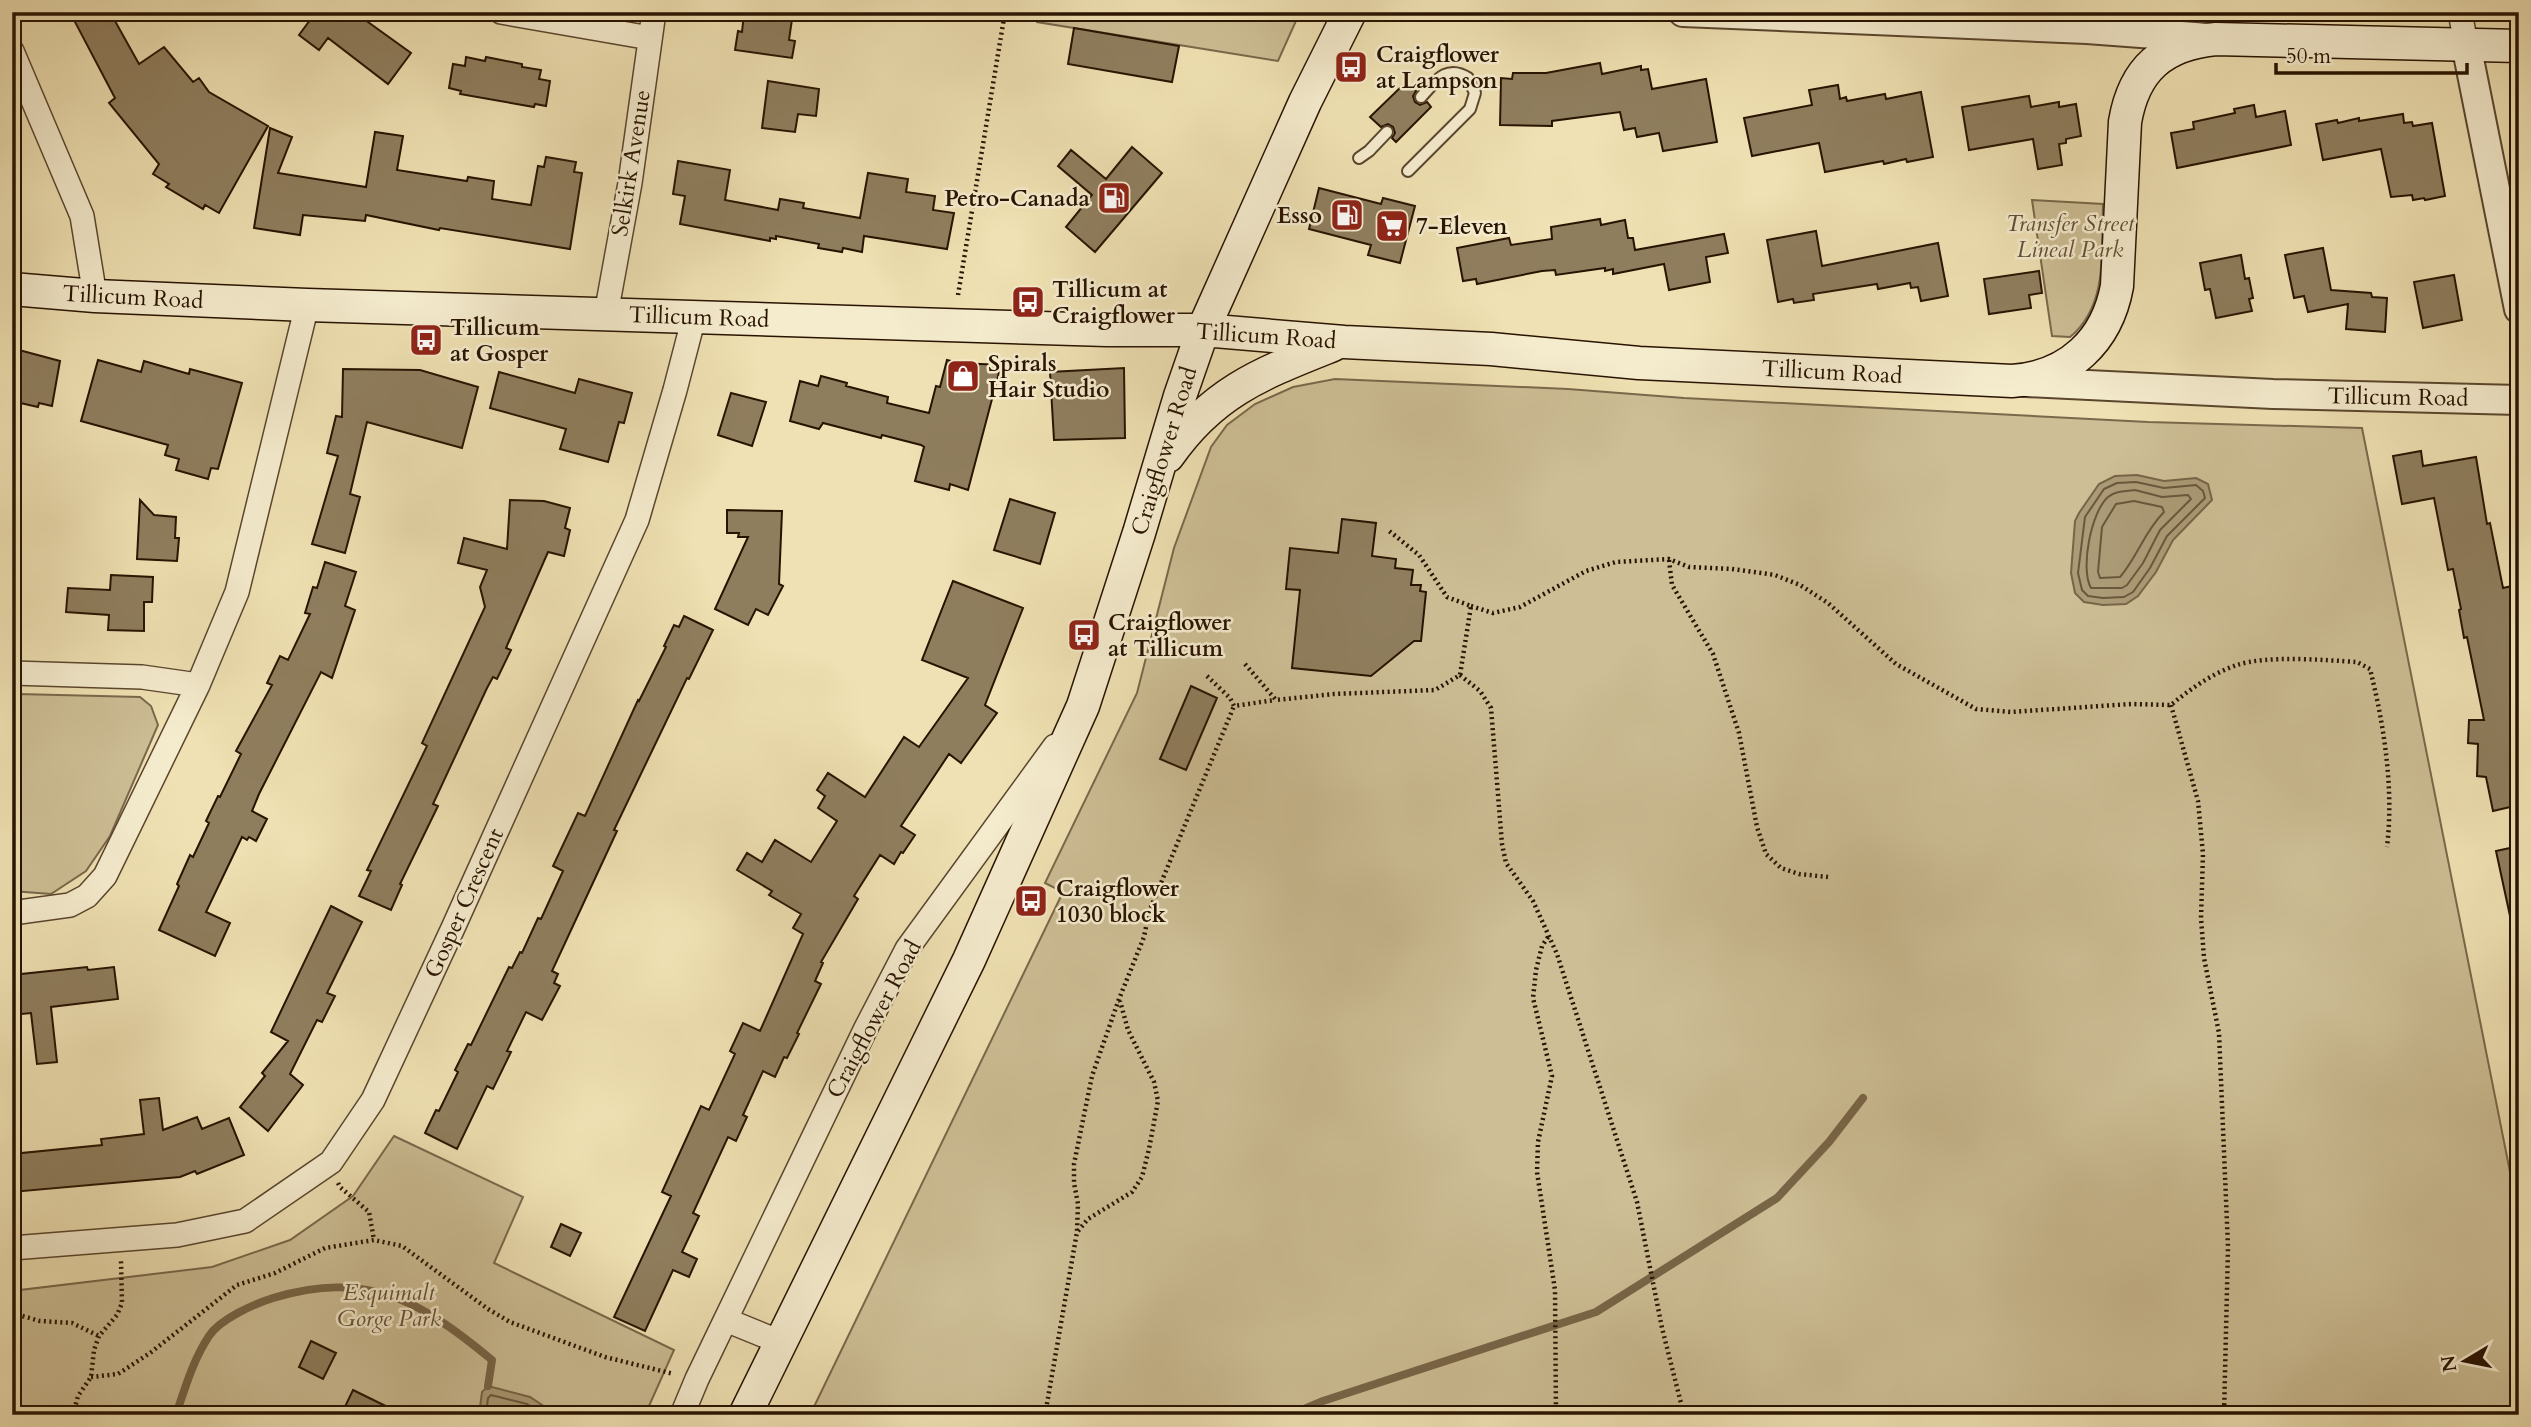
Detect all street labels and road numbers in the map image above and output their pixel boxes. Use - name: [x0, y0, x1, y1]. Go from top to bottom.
- street label: Selkirk Avenue: [604, 87, 658, 239]
- street label: Tillicum Road: [62, 278, 205, 316]
- street label: Tillicum Road: [628, 299, 771, 335]
- street label: Tillicum Road: [1195, 316, 1338, 356]
- street label: Tillicum Road: [1761, 353, 1904, 391]
- street label: Craigflower Road: [1124, 362, 1205, 539]
- street label: Tillicum Road: [2327, 380, 2469, 414]
- street label: Gosper Crescent: [417, 823, 511, 983]
- street label: Craigflower Road: [819, 934, 929, 1103]

